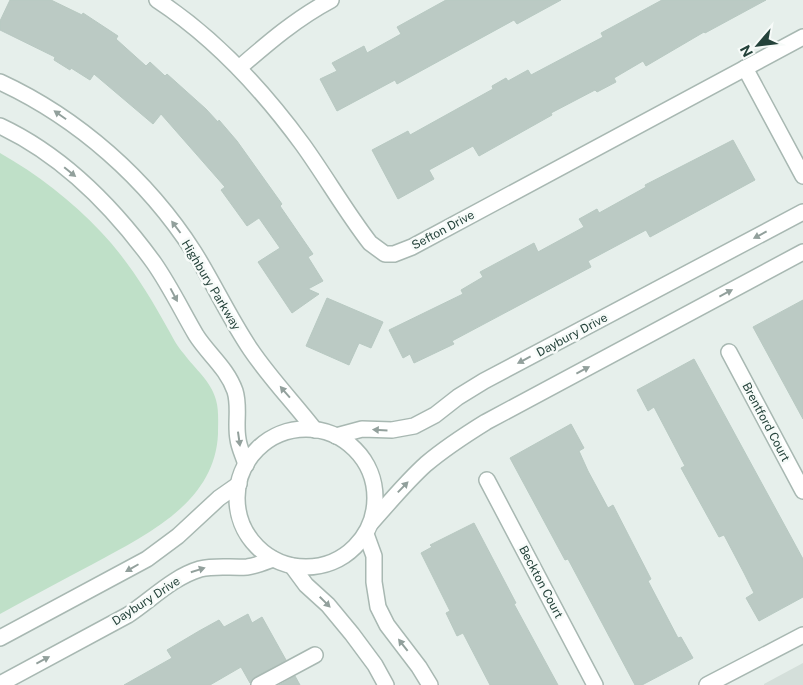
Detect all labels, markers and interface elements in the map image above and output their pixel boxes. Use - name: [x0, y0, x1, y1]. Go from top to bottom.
- north arrow: [733, 20, 783, 70]
- text: N: [737, 43, 756, 60]
- one-way arrow: [53, 110, 66, 120]
- one-way arrow: [63, 167, 76, 177]
- street label: Sefton Drive: [409, 208, 477, 252]
- one-way arrow: [171, 220, 181, 234]
- one-way arrow: [753, 231, 767, 239]
- street label: Highbury Parkway: [179, 237, 244, 333]
- one-way arrow: [170, 288, 178, 302]
- one-way arrow: [718, 289, 733, 297]
- street label: Daybury Drive: [534, 310, 610, 360]
- one-way arrow: [516, 356, 531, 364]
- one-way arrow: [575, 366, 590, 374]
- street label: Brentford Court: [739, 380, 793, 464]
- one-way arrow: [279, 385, 290, 398]
- one-way arrow: [372, 425, 388, 433]
- one-way arrow: [236, 432, 244, 448]
- one-way arrow: [397, 481, 409, 493]
- street label: Beckton Court: [516, 543, 566, 621]
- one-way arrow: [125, 563, 138, 572]
- one-way arrow: [190, 566, 205, 574]
- street label: Daybury Drive: [109, 574, 183, 628]
- one-way arrow: [319, 596, 331, 608]
- one-way arrow: [397, 638, 408, 651]
- one-way arrow: [36, 656, 50, 665]

